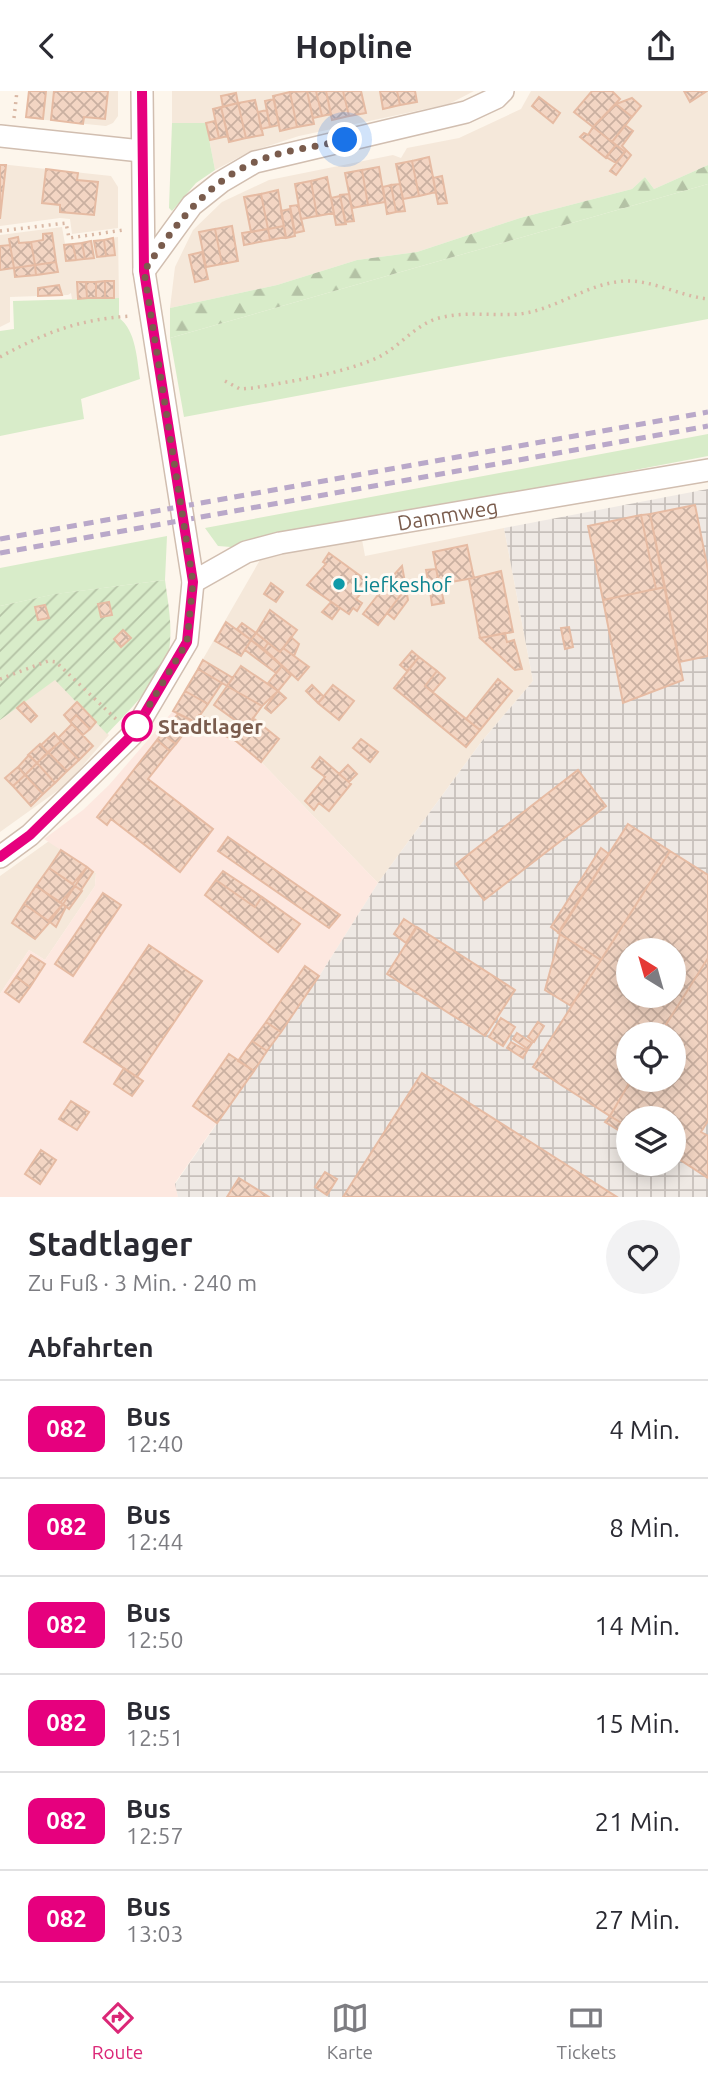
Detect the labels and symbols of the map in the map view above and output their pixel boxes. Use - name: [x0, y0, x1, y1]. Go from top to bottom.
- your location: [327, 122, 362, 157]
- street label: Dammweg: [395, 494, 500, 535]
- place label: Liefkeshof: [353, 572, 453, 596]
- marker: Liefkeshof: [331, 576, 347, 592]
- marker: Stadtlager: [122, 711, 152, 741]
- place label: Stadtlager: [158, 714, 263, 738]
- north arrow: [616, 938, 686, 1008]

